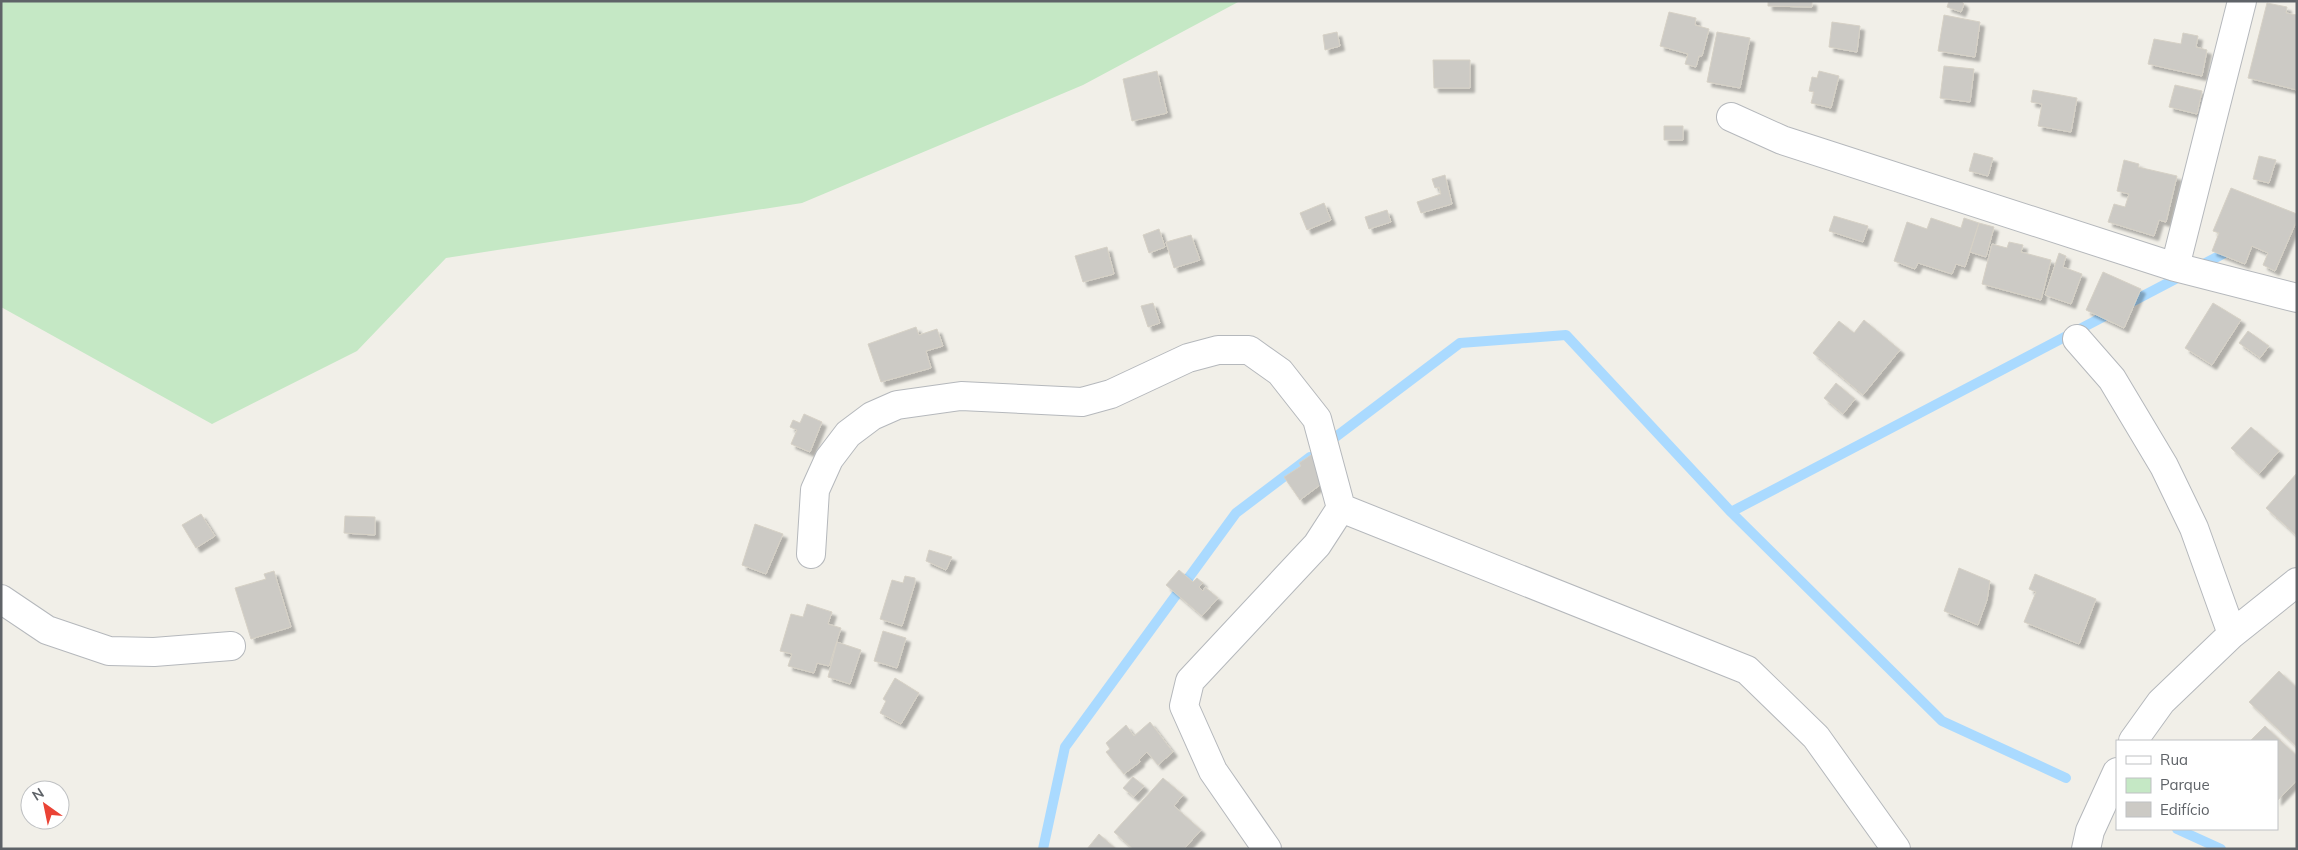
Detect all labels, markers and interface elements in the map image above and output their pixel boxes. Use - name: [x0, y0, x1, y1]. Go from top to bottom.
- legend: [2116, 740, 2278, 830]
- text: Rua: [2160, 750, 2188, 769]
- text: Parque: [2160, 775, 2210, 794]
- north arrow: [20, 780, 70, 830]
- text: N: [29, 784, 47, 805]
- text: Edifício: [2160, 800, 2210, 819]

